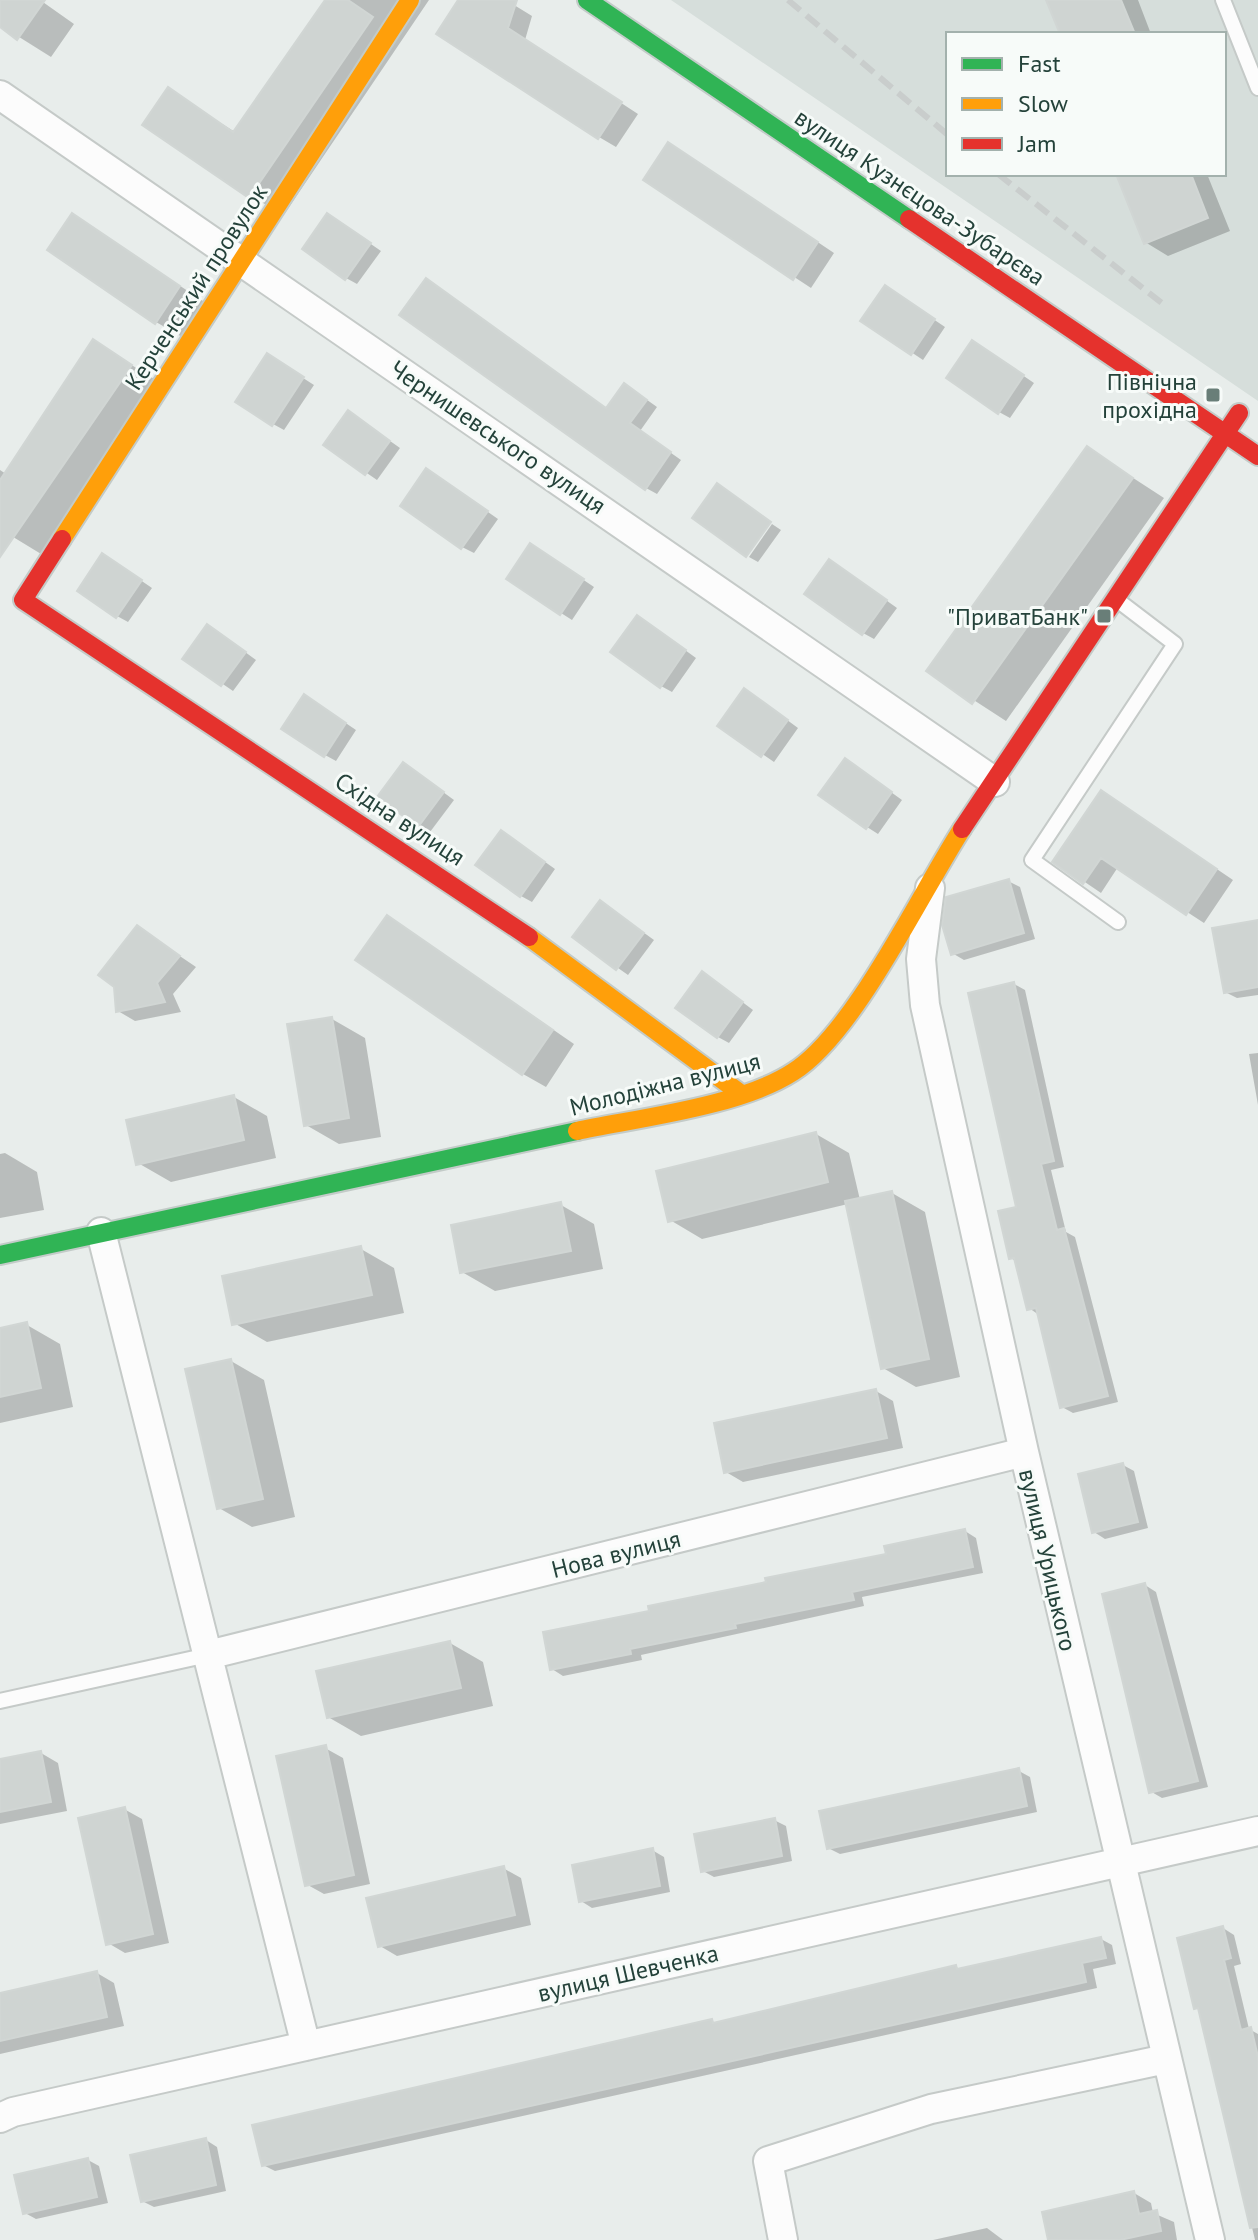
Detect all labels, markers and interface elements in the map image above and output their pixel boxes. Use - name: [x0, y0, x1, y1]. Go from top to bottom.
- legend: [946, 32, 1226, 176]
- text: Fast: [1018, 48, 1061, 79]
- text: Slow: [1018, 88, 1068, 119]
- street label: вулиця Кузнєцова-Зубарєва: [789, 102, 1051, 292]
- text: Jam: [1017, 128, 1056, 159]
- street label: Керченський провулок: [118, 178, 274, 396]
- street label: Чернишевського вулиця: [384, 353, 612, 521]
- place label: Північна прохідна: [1102, 366, 1197, 425]
- marker: Північна прохідна: [1204, 386, 1222, 404]
- place label: "ПриватБанк": [947, 601, 1088, 632]
- marker: "ПриватБанк": [1095, 607, 1113, 625]
- street label: Східна вулиця: [329, 765, 471, 873]
- street label: Молодіжна вулиця: [566, 1045, 764, 1123]
- street label: вулиця Урицького: [1012, 1466, 1084, 1654]
- street label: Нова вулиця: [548, 1523, 684, 1585]
- street label: вулиця Шевченка: [535, 1937, 721, 2009]

